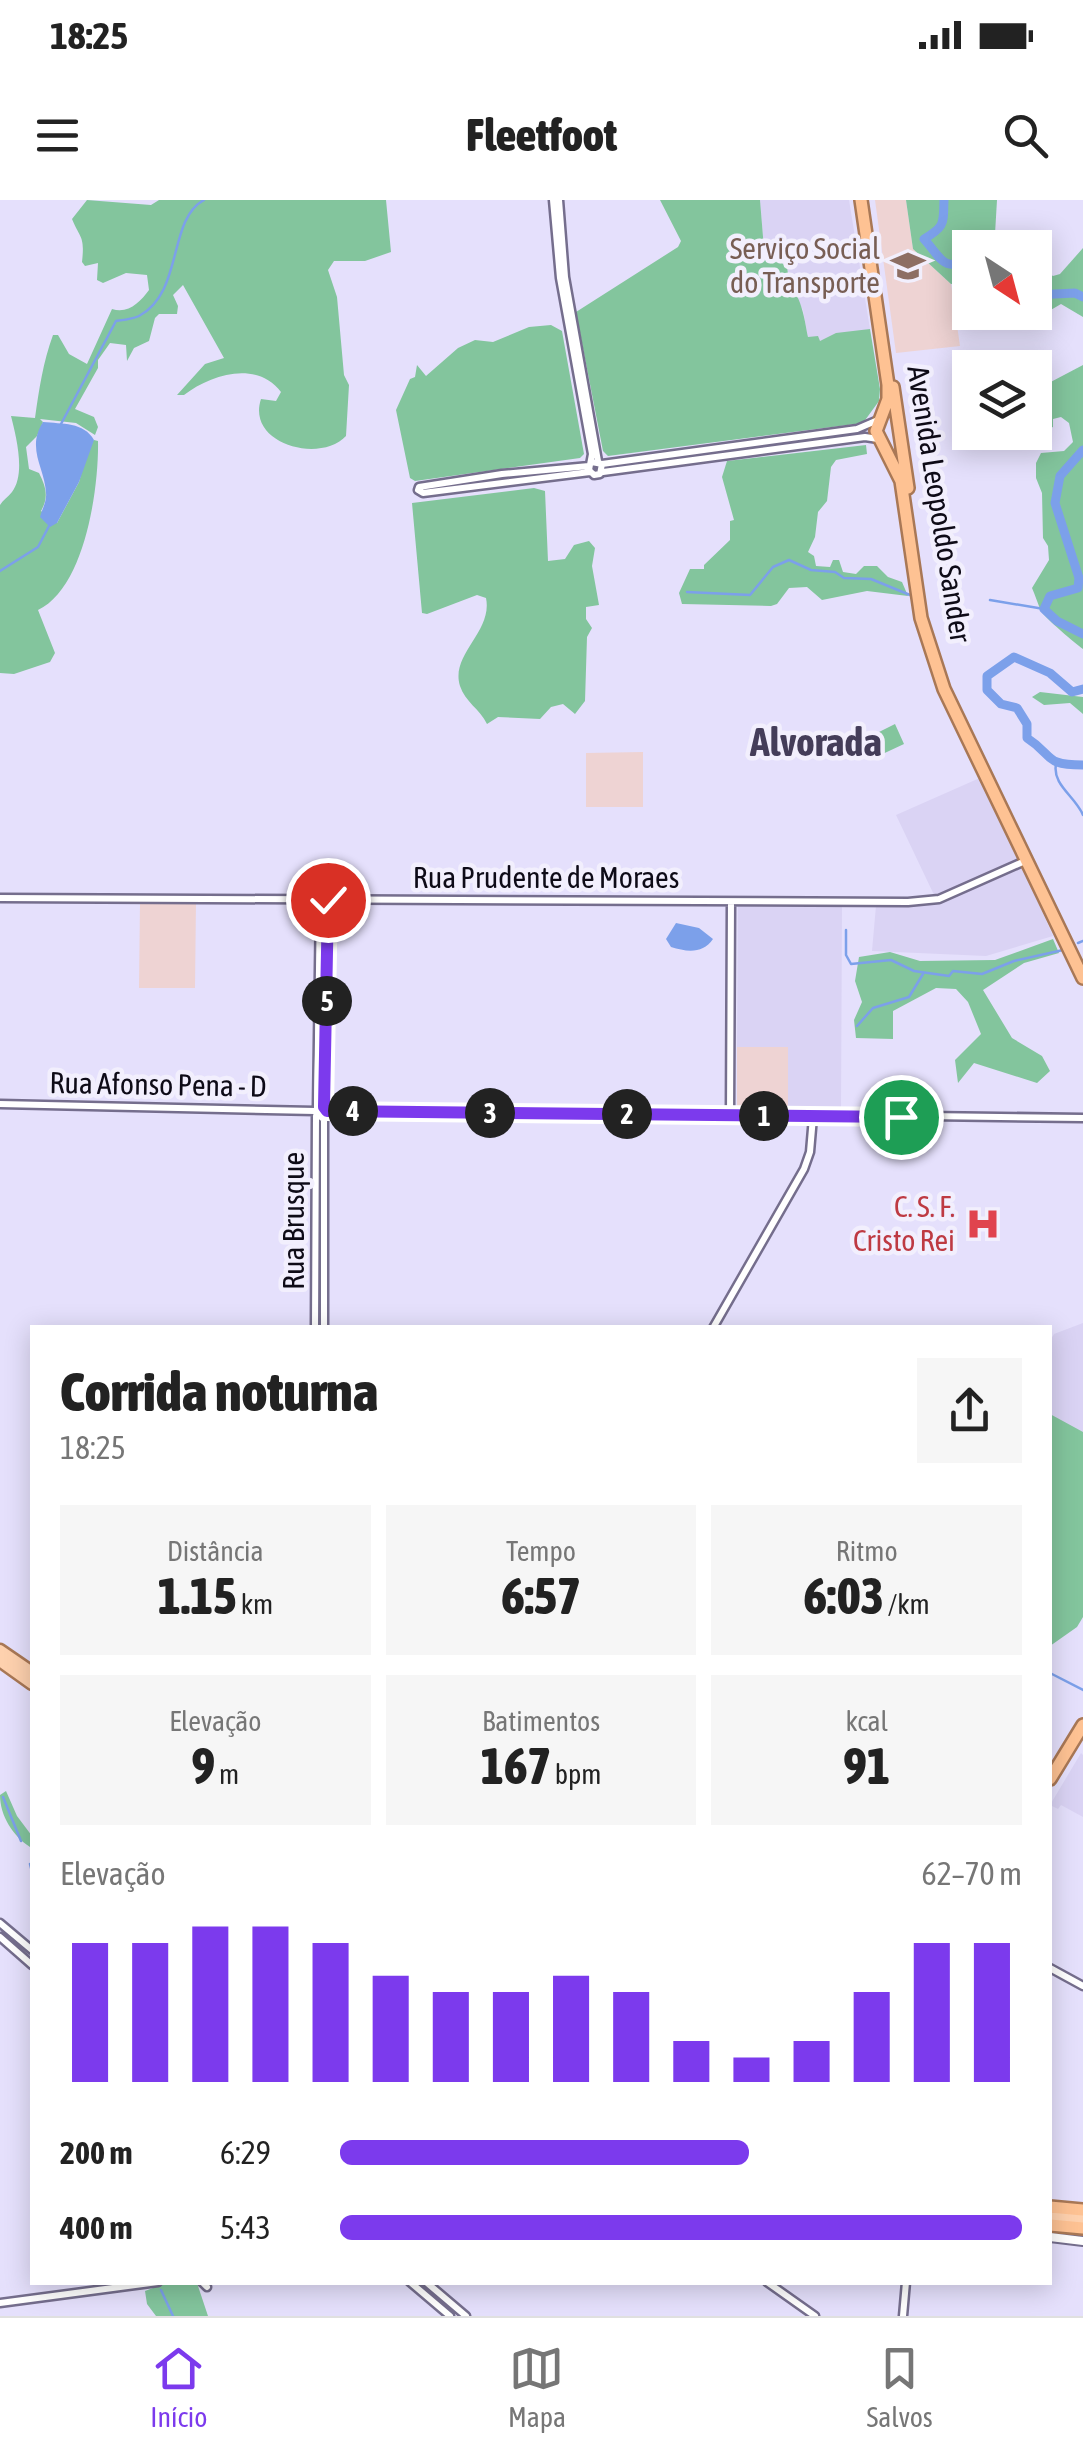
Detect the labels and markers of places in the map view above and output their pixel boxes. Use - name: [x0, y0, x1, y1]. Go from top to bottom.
- place label: Serviço Social do Transporte: [730, 231, 880, 299]
- school or university icon: Serviço Social do Transporte: [889, 247, 927, 285]
- pin: [286, 858, 371, 943]
- pin: 5: [302, 976, 352, 1026]
- pin: [859, 1075, 944, 1160]
- pin: 4: [328, 1086, 378, 1136]
- pin: 3: [465, 1088, 515, 1138]
- pin: 2: [602, 1089, 652, 1139]
- pin: 1: [739, 1091, 789, 1141]
- place label: C. S. F. Cristo Rei: [853, 1189, 955, 1257]
- hospital icon: C. S. F. Cristo Rei: [964, 1205, 1002, 1243]

